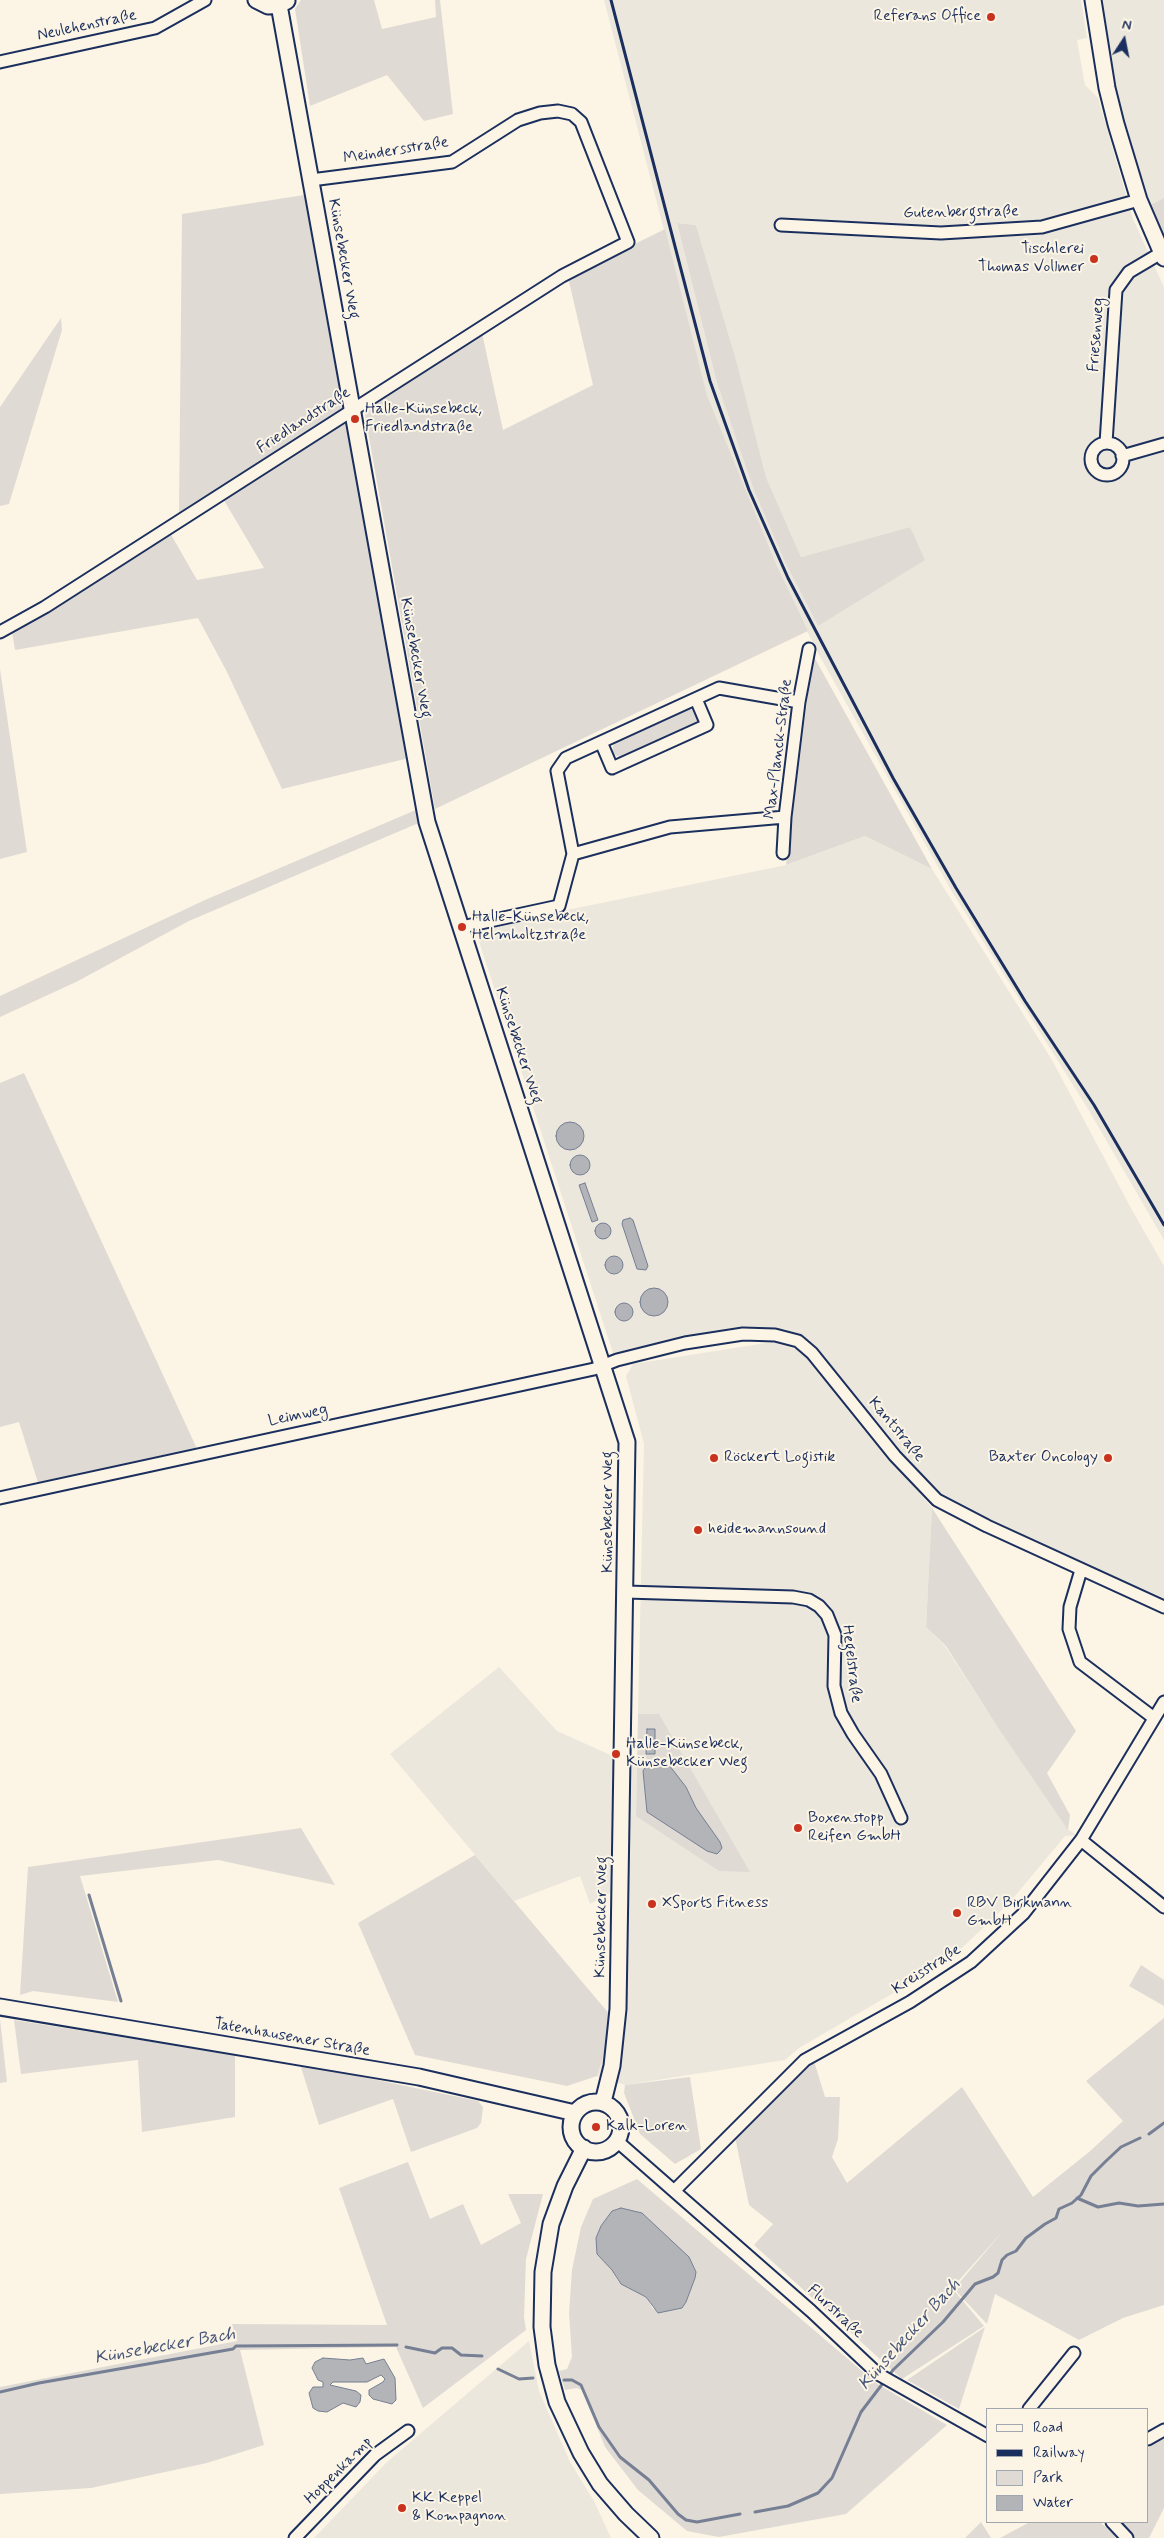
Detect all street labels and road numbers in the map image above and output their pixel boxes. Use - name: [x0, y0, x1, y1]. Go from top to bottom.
- street label: Neulehenstraße: [36, 6, 138, 46]
- street label: Meindersstraße: [342, 133, 450, 169]
- street label: Künsebecker Weg: [323, 197, 363, 321]
- street label: Gutenbergstraße: [903, 202, 1019, 224]
- street label: Friesenweg: [1085, 297, 1109, 373]
- street label: Friedlandstraße: [254, 384, 354, 458]
- street label: Künsebecker Weg: [395, 596, 435, 720]
- street label: Max-Planck-Straße: [761, 678, 797, 820]
- street label: Künsebecker Weg: [490, 985, 546, 1107]
- street label: Kantstraße: [863, 1394, 929, 1466]
- street label: Leimweg: [267, 1400, 329, 1432]
- street label: Künsebecker Weg: [599, 1451, 619, 1573]
- street label: Hegelstraße: [837, 1624, 865, 1704]
- street label: Künsebecker Weg: [591, 1856, 613, 1978]
- street label: Kreisstraße: [889, 1941, 965, 1999]
- street label: Tatenhausener Straße: [212, 2015, 372, 2061]
- street label: Flurstraße: [803, 2281, 867, 2343]
- street label: Hoppenkamp: [301, 2433, 377, 2509]

